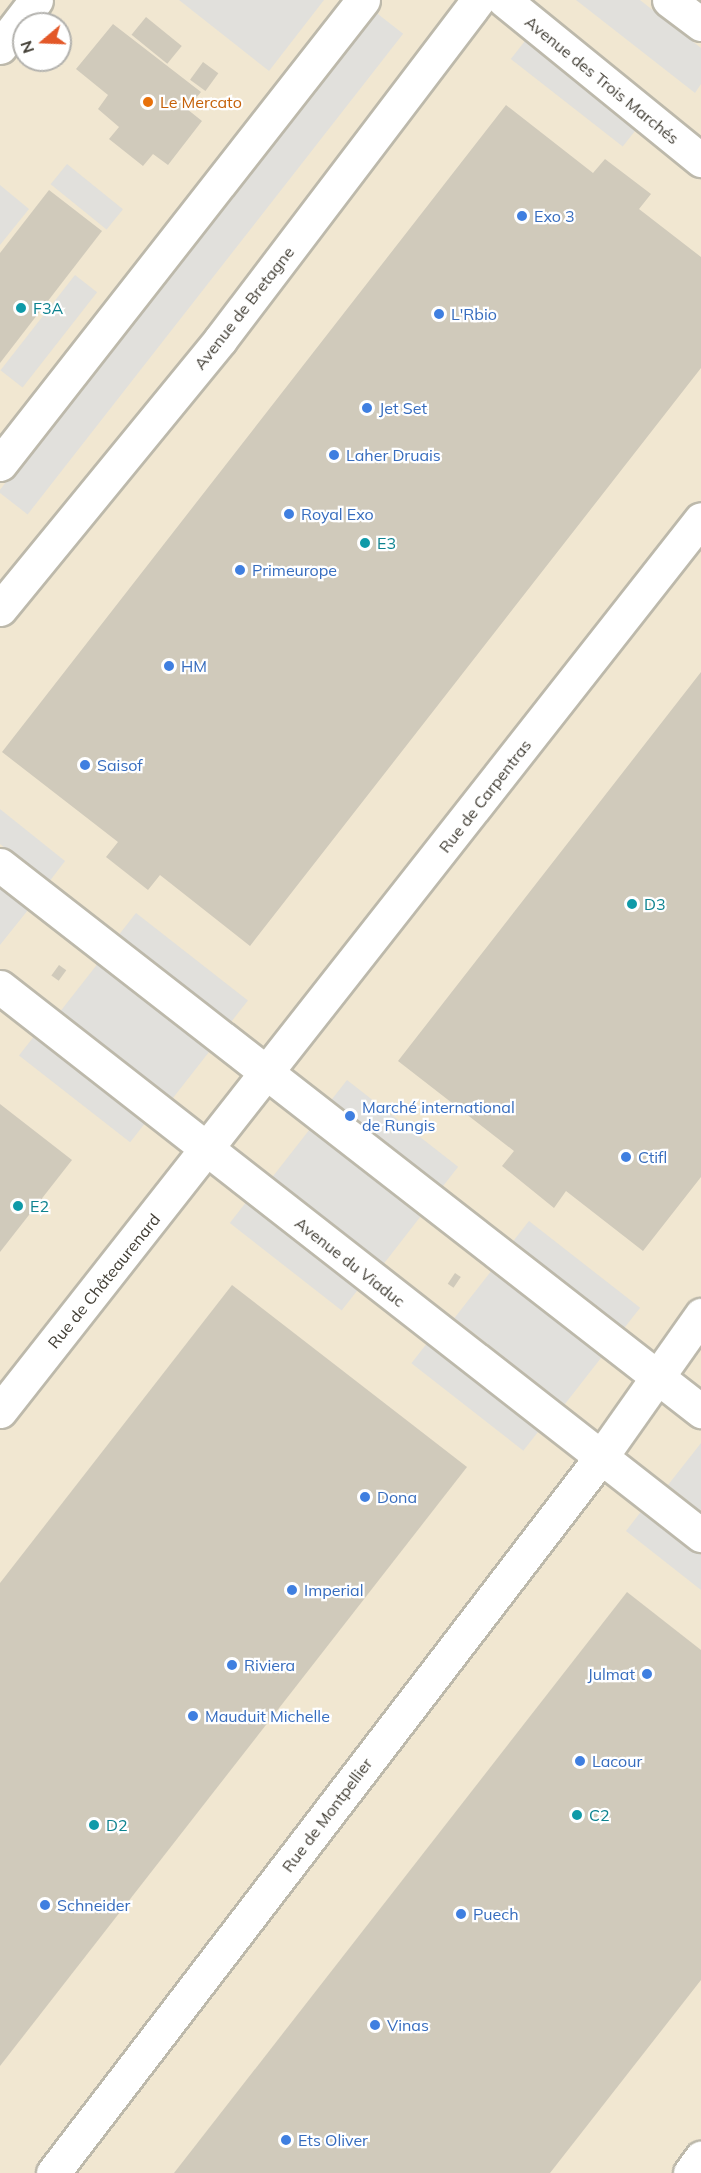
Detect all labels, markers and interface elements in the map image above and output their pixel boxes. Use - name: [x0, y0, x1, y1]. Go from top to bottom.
- north arrow: [12, 12, 72, 72]
- street label: Avenue des Trois Marchés: [521, 12, 683, 148]
- text: N: [15, 38, 38, 56]
- place label: Le Mercato: [160, 92, 242, 112]
- marker: Le Mercato: [141, 95, 155, 109]
- place label: Exo 3: [534, 206, 575, 226]
- marker: Exo 3: [515, 209, 529, 223]
- street label: Avenue de Bretagne: [190, 243, 298, 373]
- place label: F3A: [33, 298, 63, 318]
- marker: F3A: [14, 301, 28, 315]
- place label: L'Rbio: [451, 304, 497, 324]
- marker: L'Rbio: [432, 307, 446, 321]
- place label: Jet Set: [379, 398, 427, 418]
- marker: Jet Set: [360, 401, 374, 415]
- place label: Laher Druais: [346, 445, 441, 465]
- marker: Laher Druais: [327, 448, 341, 462]
- place label: Royal Exo: [301, 504, 374, 524]
- marker: Royal Exo: [282, 507, 296, 521]
- place label: E3: [377, 533, 396, 553]
- marker: E3: [358, 536, 372, 550]
- place label: Primeurope: [252, 560, 337, 580]
- marker: Primeurope: [233, 563, 247, 577]
- place label: HM: [181, 656, 207, 676]
- marker: HM: [162, 659, 176, 673]
- street label: Rue de Carpentras: [435, 736, 535, 856]
- place label: Saisof: [97, 755, 143, 775]
- marker: Saisof: [78, 758, 92, 772]
- place label: D3: [644, 894, 666, 914]
- marker: D3: [625, 897, 639, 911]
- place label: Marché international de Rungis: [362, 1097, 515, 1135]
- marker: Marché international de Rungis: [343, 1109, 357, 1123]
- place label: Ctifl: [638, 1147, 667, 1167]
- marker: Ctifl: [619, 1150, 633, 1164]
- place label: E2: [30, 1196, 49, 1216]
- marker: E2: [11, 1199, 25, 1213]
- street label: Rue de Châteaurenard: [44, 1210, 164, 1352]
- street label: Avenue du Viaduc: [291, 1213, 409, 1311]
- place label: Dona: [377, 1487, 417, 1507]
- marker: Dona: [358, 1490, 372, 1504]
- place label: Imperial: [304, 1580, 364, 1600]
- marker: Imperial: [285, 1583, 299, 1597]
- place label: Riviera: [244, 1655, 295, 1675]
- marker: Riviera: [225, 1658, 239, 1672]
- place label: Julmat: [587, 1664, 635, 1684]
- marker: Julmat: [640, 1667, 654, 1681]
- place label: Mauduit Michelle: [205, 1706, 330, 1726]
- marker: Mauduit Michelle: [186, 1709, 200, 1723]
- place label: Lacour: [592, 1751, 642, 1771]
- street label: Rue de Montpellier: [278, 1754, 376, 1876]
- marker: Lacour: [573, 1754, 587, 1768]
- place label: C2: [589, 1805, 610, 1825]
- marker: C2: [570, 1808, 584, 1822]
- place label: D2: [106, 1815, 128, 1835]
- marker: D2: [87, 1818, 101, 1832]
- place label: Schneider: [57, 1895, 130, 1915]
- marker: Schneider: [38, 1898, 52, 1912]
- place label: Puech: [473, 1904, 519, 1924]
- marker: Puech: [454, 1907, 468, 1921]
- place label: Vinas: [387, 2015, 429, 2035]
- marker: Vinas: [368, 2018, 382, 2032]
- place label: Ets Oliver: [298, 2130, 368, 2150]
- marker: Ets Oliver: [279, 2133, 293, 2147]

